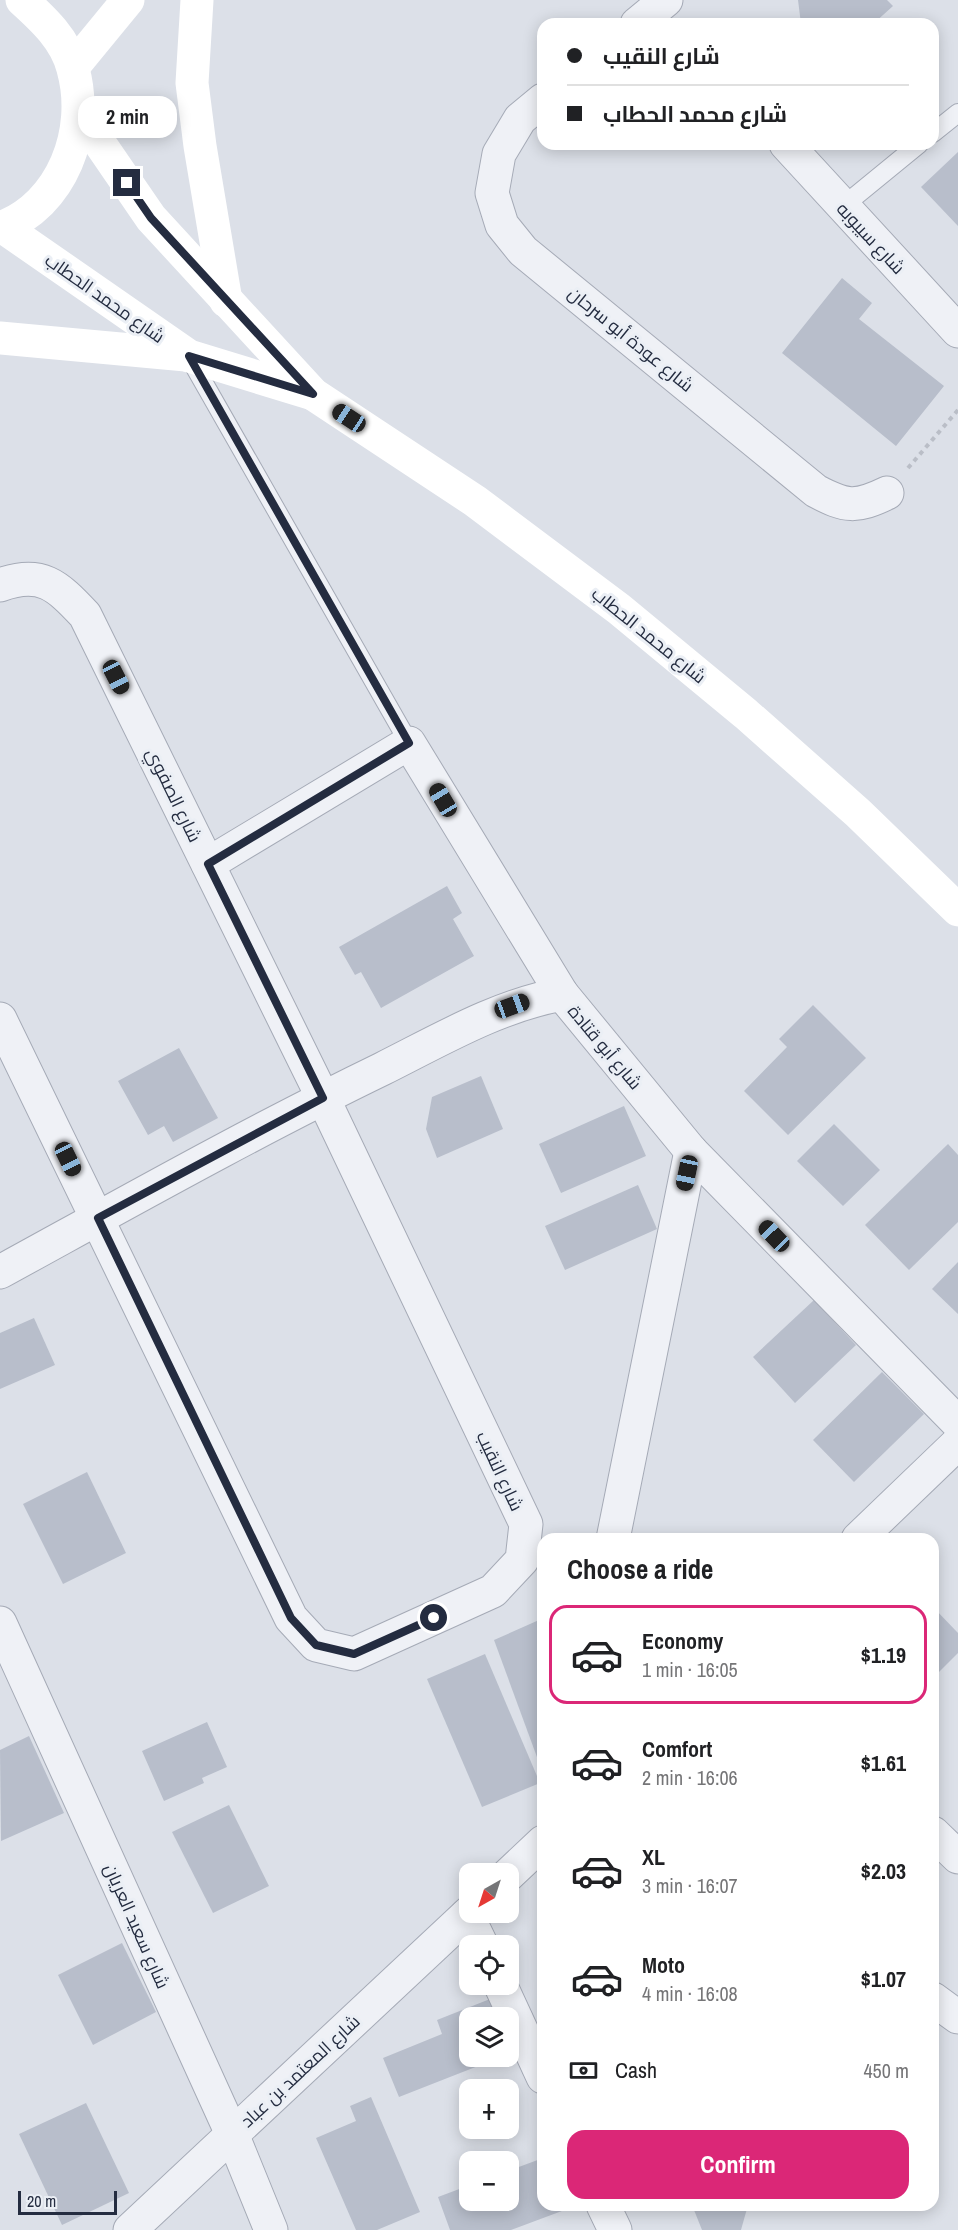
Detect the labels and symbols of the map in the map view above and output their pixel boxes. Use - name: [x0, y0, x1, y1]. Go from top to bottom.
- callout: 2 min: [78, 96, 176, 138]
- route end: [113, 169, 140, 196]
- street label: شارع سيبوبه: [831, 197, 911, 279]
- street label: شارع محمد الحطاب: [40, 247, 170, 349]
- street label: شارع عودة أبو سرحان: [563, 281, 699, 397]
- car: [329, 401, 369, 435]
- street label: شارع محمد الحطاب: [586, 581, 712, 689]
- car: [100, 657, 132, 697]
- street label: شارع الصفوي: [139, 744, 208, 847]
- car: [426, 780, 460, 820]
- car: [492, 991, 532, 1021]
- street label: شارع أبو قتادة: [562, 999, 648, 1095]
- car: [52, 1139, 84, 1179]
- car: [674, 1154, 700, 1192]
- car: [755, 1217, 793, 1255]
- street label: شارع النقيب: [471, 1427, 529, 1515]
- route start: [420, 1604, 447, 1631]
- street label: شارع سعيد العريان: [98, 1859, 176, 1993]
- north arrow: [459, 1863, 519, 1923]
- street label: شارع المعتمد بن عباد: [235, 2009, 365, 2133]
- scale bar: [18, 2188, 117, 2216]

